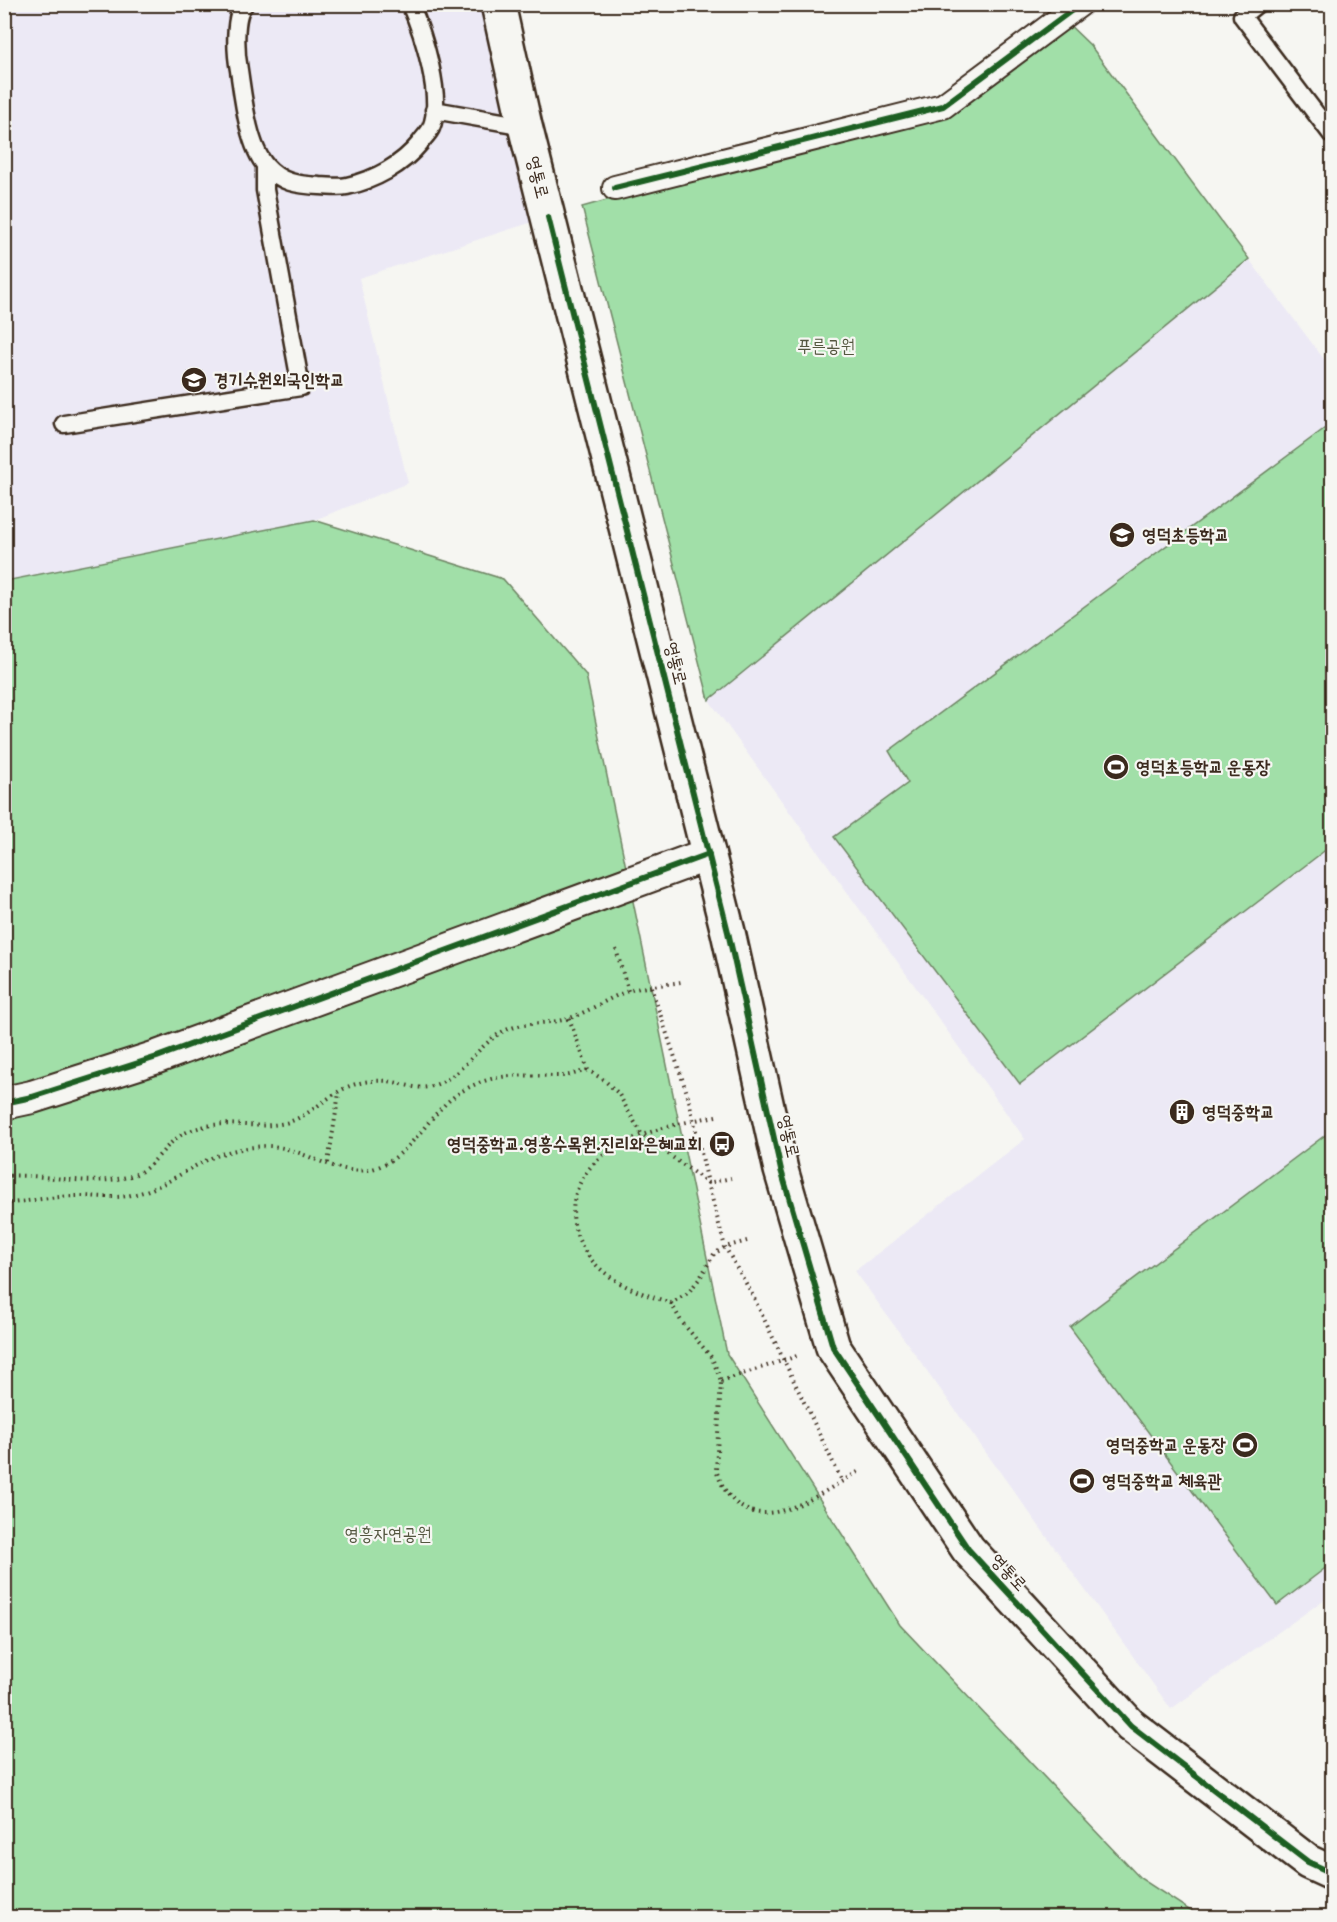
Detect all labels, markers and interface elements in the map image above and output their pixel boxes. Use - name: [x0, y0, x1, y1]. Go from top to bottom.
- street label: 영통로: [522, 153, 554, 201]
- park label: 푸른공원: [797, 335, 855, 357]
- school or university icon: 경기수원외국인학교: [179, 365, 209, 395]
- place label: 경기수원외국인학교: [214, 369, 344, 391]
- school or university icon: 영덕초등학교: [1107, 520, 1137, 550]
- place label: 영덕초등학교: [1142, 524, 1229, 546]
- street label: 영통로: [660, 639, 692, 687]
- sports icon: 영덕초등학교 운동장: [1101, 752, 1131, 782]
- place label: 영덕초등학교 운동장: [1136, 756, 1271, 778]
- building icon: 영덕중학교: [1167, 1097, 1197, 1127]
- place label: 영덕중학교: [1202, 1101, 1274, 1123]
- street label: 영통로: [773, 1112, 805, 1160]
- bus stop icon: 영덕중학교.영흥수목원.진리와은혜교회: [707, 1129, 737, 1159]
- place label: 영덕중학교.영흥수목원.진리와은혜교회: [447, 1133, 702, 1155]
- sports icon: 영덕중학교 운동장: [1230, 1430, 1260, 1460]
- place label: 영덕중학교 운동장: [1106, 1434, 1227, 1456]
- sports icon: 영덕중학교 체육관: [1067, 1466, 1097, 1496]
- place label: 영덕중학교 체육관: [1102, 1470, 1222, 1492]
- park label: 영흥자연공원: [345, 1523, 431, 1545]
- street label: 영통로: [986, 1549, 1032, 1595]

